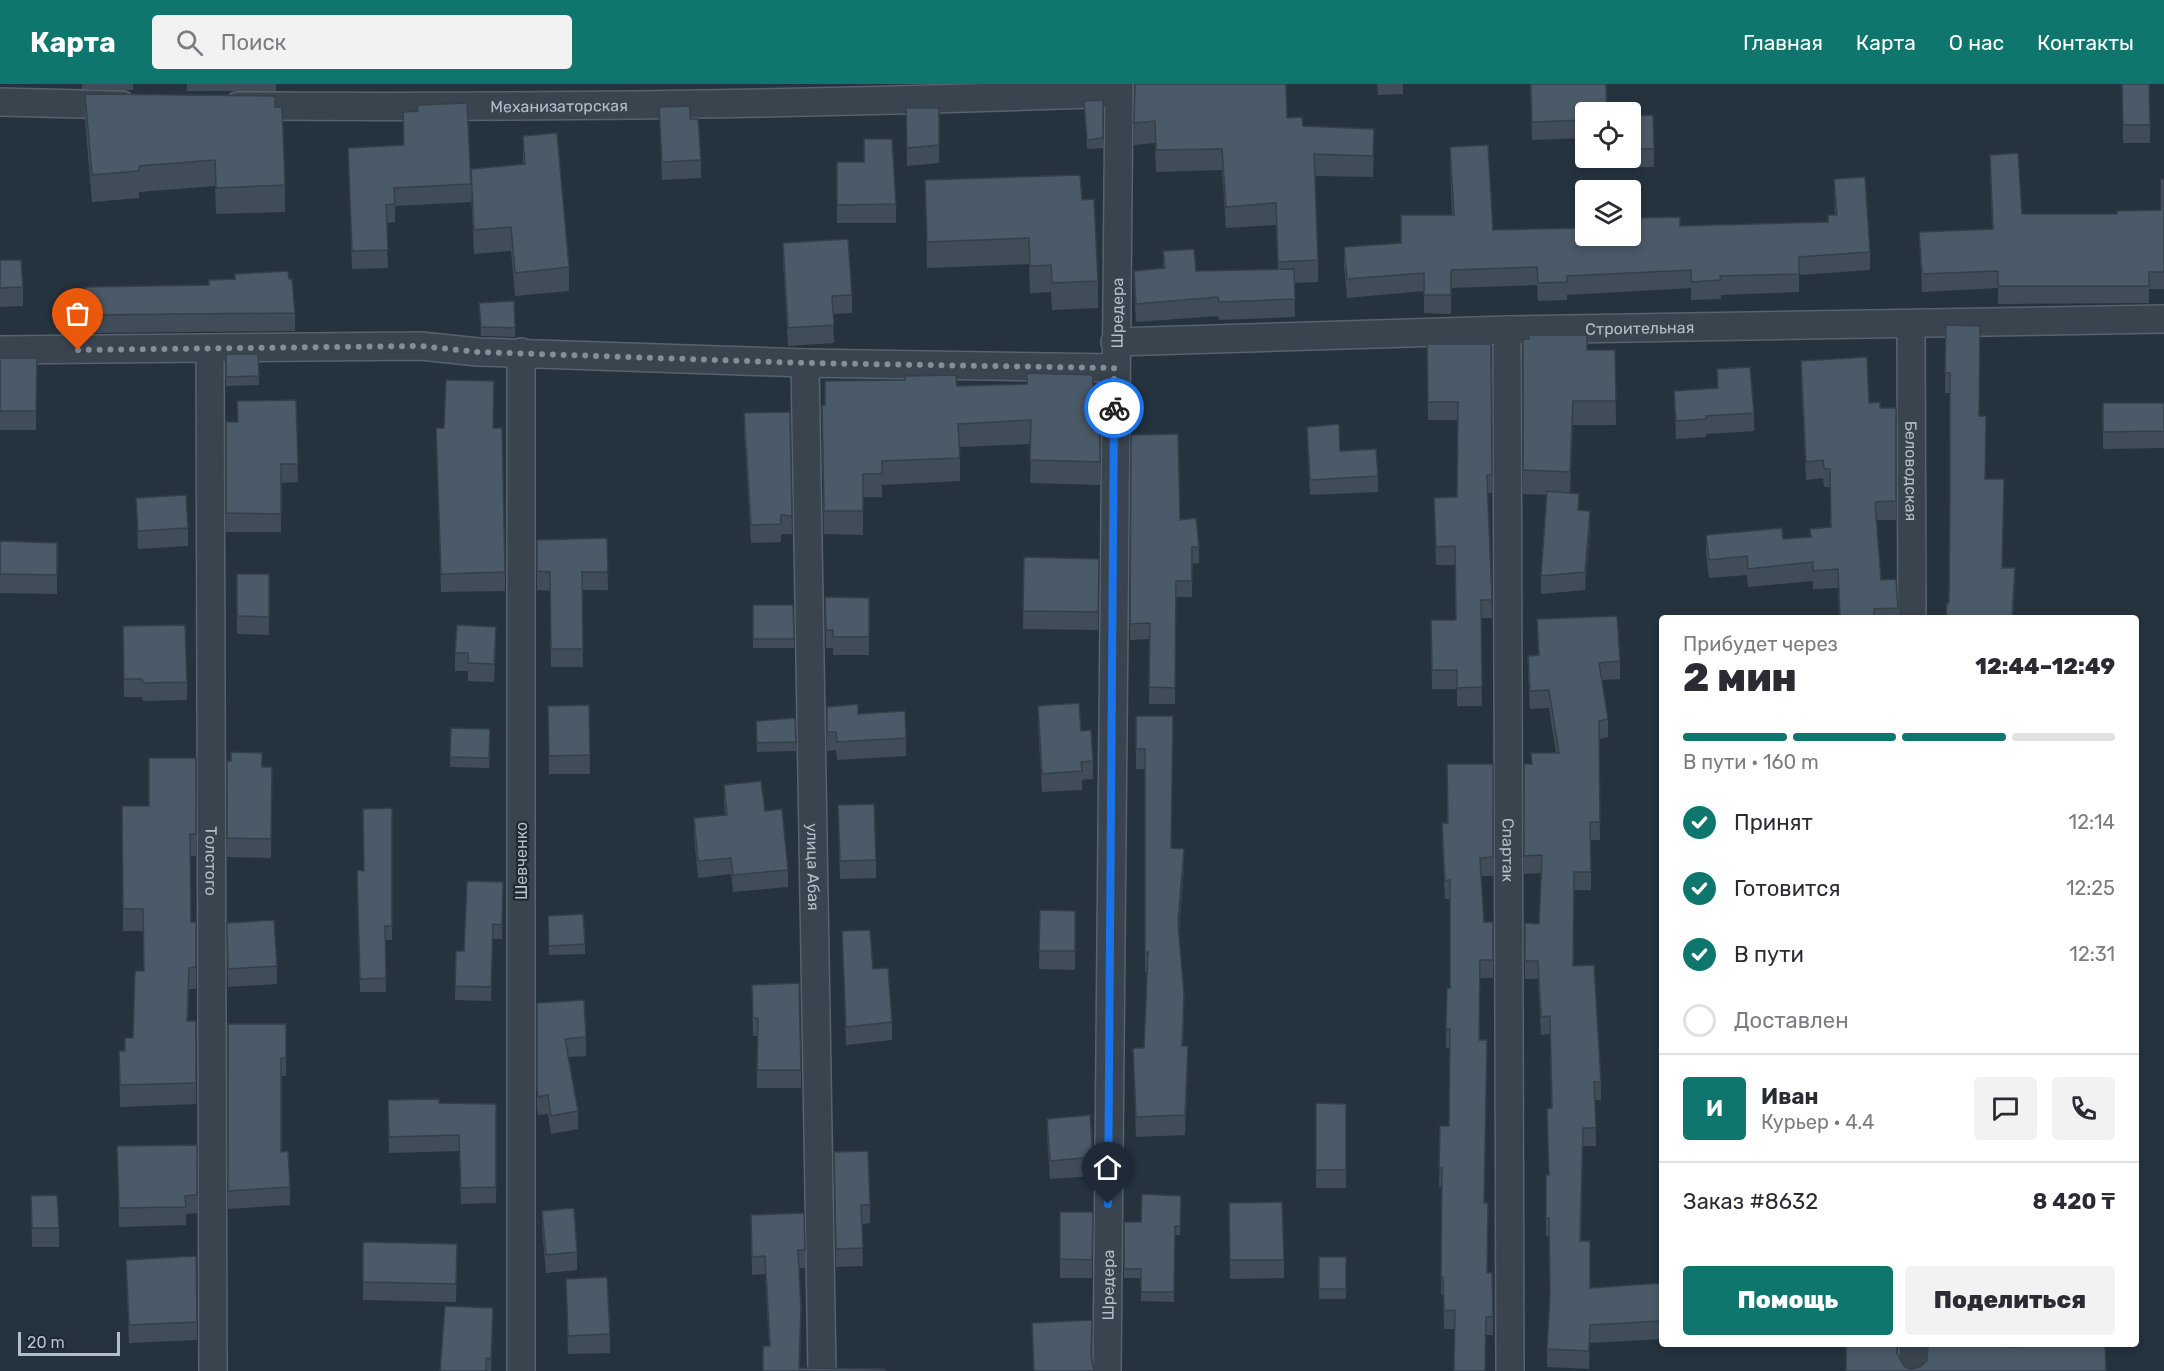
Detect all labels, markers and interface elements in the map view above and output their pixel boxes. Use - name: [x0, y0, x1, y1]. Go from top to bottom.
- search box: [152, 15, 572, 69]
- text: Карта: [30, 26, 116, 59]
- icon: search: [173, 26, 206, 59]
- text: Поиск: [221, 29, 286, 56]
- text: Главная: [1743, 30, 1823, 55]
- text: Карта: [1856, 30, 1916, 55]
- text: О нас: [1949, 30, 2004, 55]
- text: Контакты: [2037, 30, 2134, 55]
- street label: Механизаторская: [490, 96, 628, 116]
- map controls: [1575, 102, 1641, 246]
- button: locate: [1575, 102, 1641, 168]
- button: layers: [1575, 180, 1641, 246]
- street label: Шредера: [1108, 278, 1127, 349]
- pin: [52, 288, 103, 350]
- icon: bag: [61, 297, 94, 330]
- street label: Строительная: [1585, 318, 1694, 339]
- courier: [1084, 378, 1144, 438]
- icon: bike: [1098, 392, 1131, 425]
- street label: Беловодская: [1901, 421, 1921, 521]
- text: Прибудет через: [1683, 632, 1838, 656]
- text: 12:44–12:49: [1975, 653, 2115, 680]
- text: 2 мин: [1683, 655, 1797, 701]
- text: В пути · 160 m: [1683, 750, 1819, 774]
- icon: check: [1683, 806, 1716, 839]
- text: Принят: [1734, 809, 1813, 836]
- text: 12:14: [2069, 810, 2115, 834]
- street label: Спартак: [1498, 818, 1518, 883]
- street label: Шевченко: [512, 822, 531, 900]
- street label: улица Абая: [803, 823, 823, 911]
- street label: Толстого: [201, 826, 221, 896]
- icon: check: [1683, 872, 1716, 905]
- text: Готовится: [1734, 875, 1840, 902]
- text: 12:25: [2066, 876, 2115, 900]
- icon: check: [1683, 938, 1716, 971]
- text: В пути: [1734, 941, 1804, 968]
- text: 12:31: [2069, 942, 2115, 966]
- text: Доставлен: [1734, 1007, 1849, 1034]
- button: chat: [1974, 1077, 2037, 1140]
- button: phone: [2052, 1077, 2115, 1140]
- text: Иван: [1761, 1083, 1819, 1110]
- text: И: [1706, 1095, 1723, 1122]
- text: Курьер · 4.4: [1761, 1110, 1874, 1134]
- pin: [1082, 1142, 1133, 1204]
- icon: home: [1091, 1151, 1124, 1184]
- text: Заказ #8632: [1683, 1188, 1818, 1215]
- text: 8 420 ₸: [2033, 1188, 2115, 1215]
- street label: Шредера: [1098, 1250, 1118, 1321]
- button: Помощь: [1683, 1266, 1893, 1335]
- button: Поделиться: [1905, 1266, 2115, 1335]
- scale bar: [18, 1329, 120, 1356]
- text: 20 m: [27, 1333, 65, 1352]

